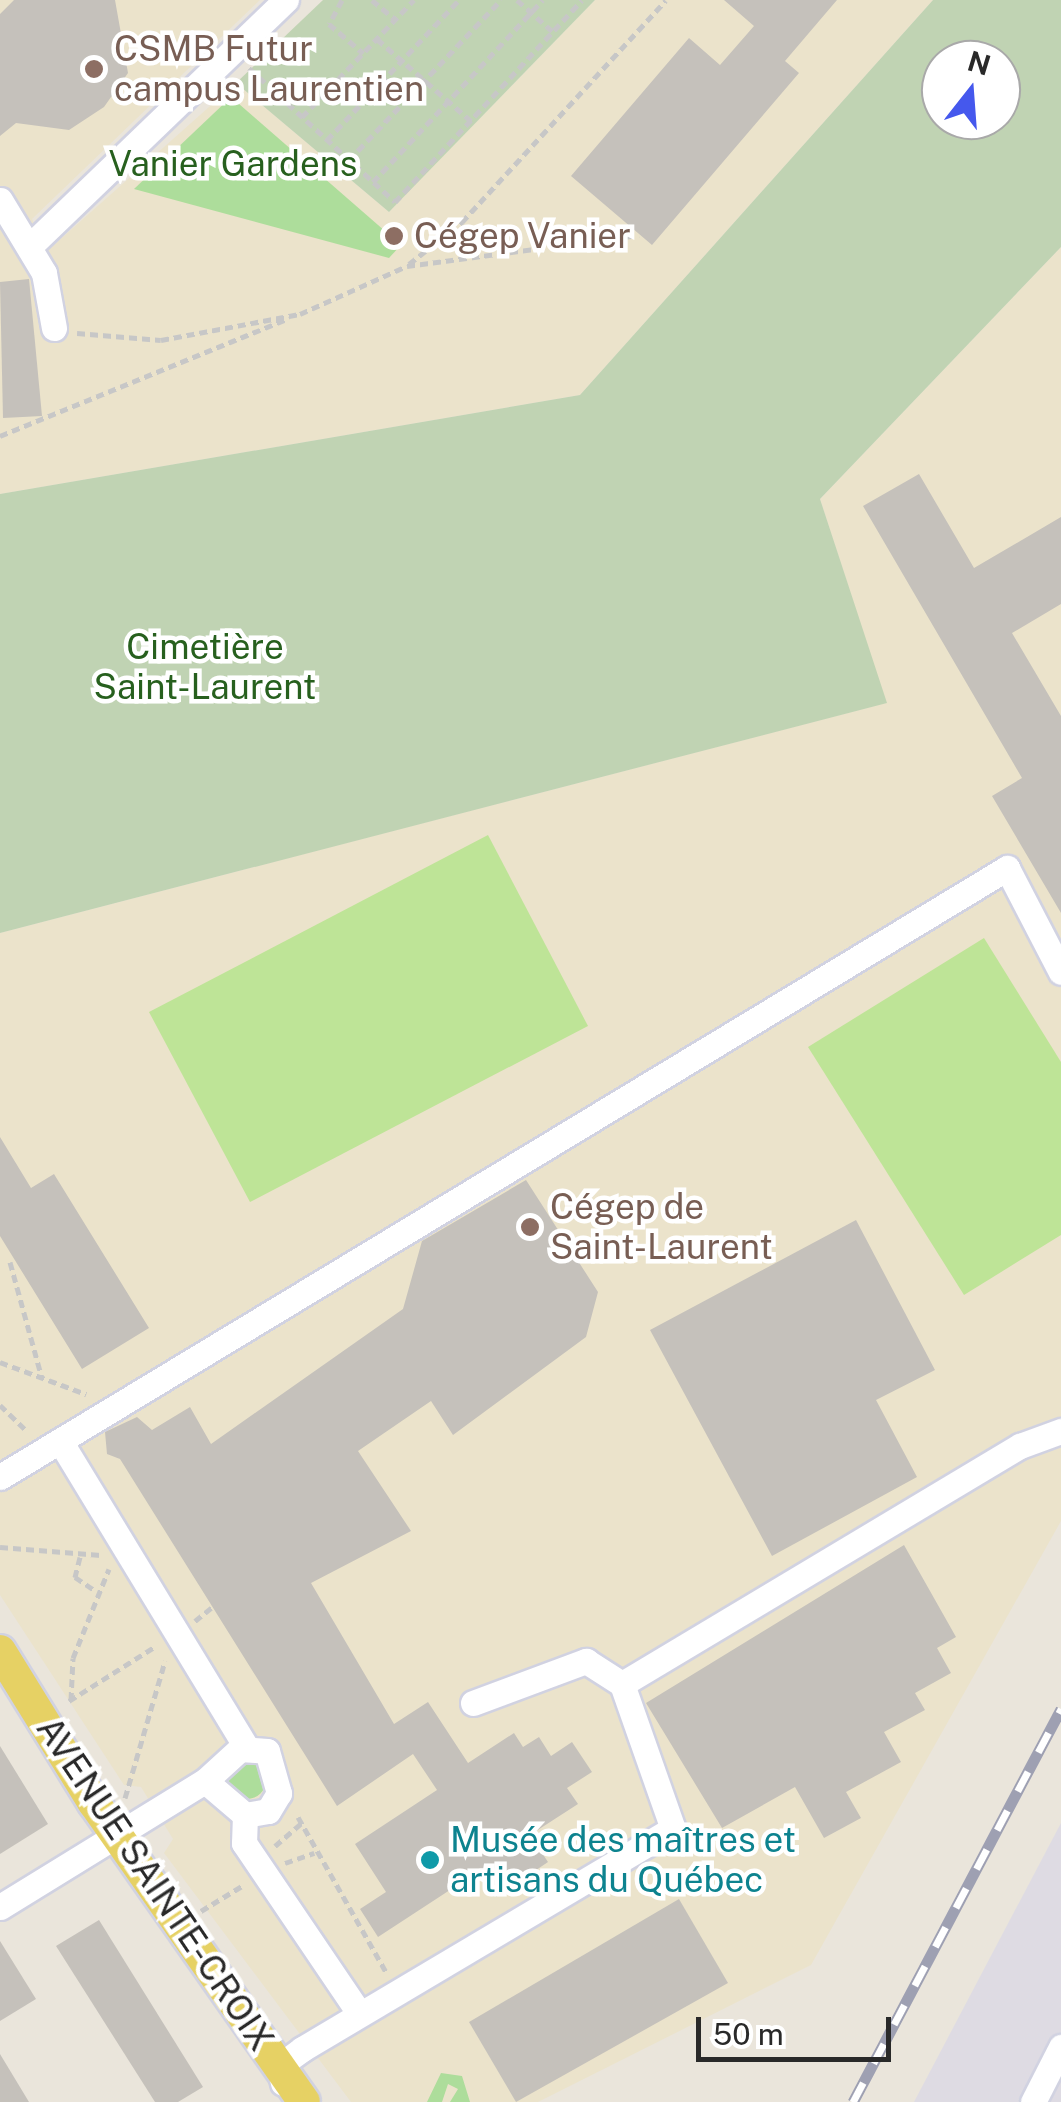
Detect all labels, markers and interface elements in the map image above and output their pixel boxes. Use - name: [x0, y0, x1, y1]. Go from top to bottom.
- place label: CSMB Futur campus Laurentien: [114, 28, 424, 110]
- north arrow: [921, 40, 1021, 140]
- text: N: [964, 44, 995, 82]
- marker: CSMB Futur campus Laurentien: [83, 58, 105, 80]
- park label: Vanier Gardens: [108, 143, 358, 185]
- place label: Cégep Vanier: [414, 215, 632, 257]
- marker: Cégep Vanier: [383, 225, 405, 247]
- park label: Cimetière Saint-Laurent: [94, 626, 316, 708]
- place label: Cégep de Saint-Laurent: [550, 1186, 773, 1268]
- marker: Cégep de Saint-Laurent: [519, 1216, 541, 1238]
- street label: AVENUE SAINTE-CROIX: [28, 1709, 282, 2059]
- place label: Musée des maîtres et artisans du Québec: [450, 1819, 798, 1901]
- marker: Musée des maîtres et artisans du Québec: [419, 1849, 441, 1871]
- scale bar: [701, 1997, 896, 2059]
- text: 50 m: [713, 2016, 784, 2052]

